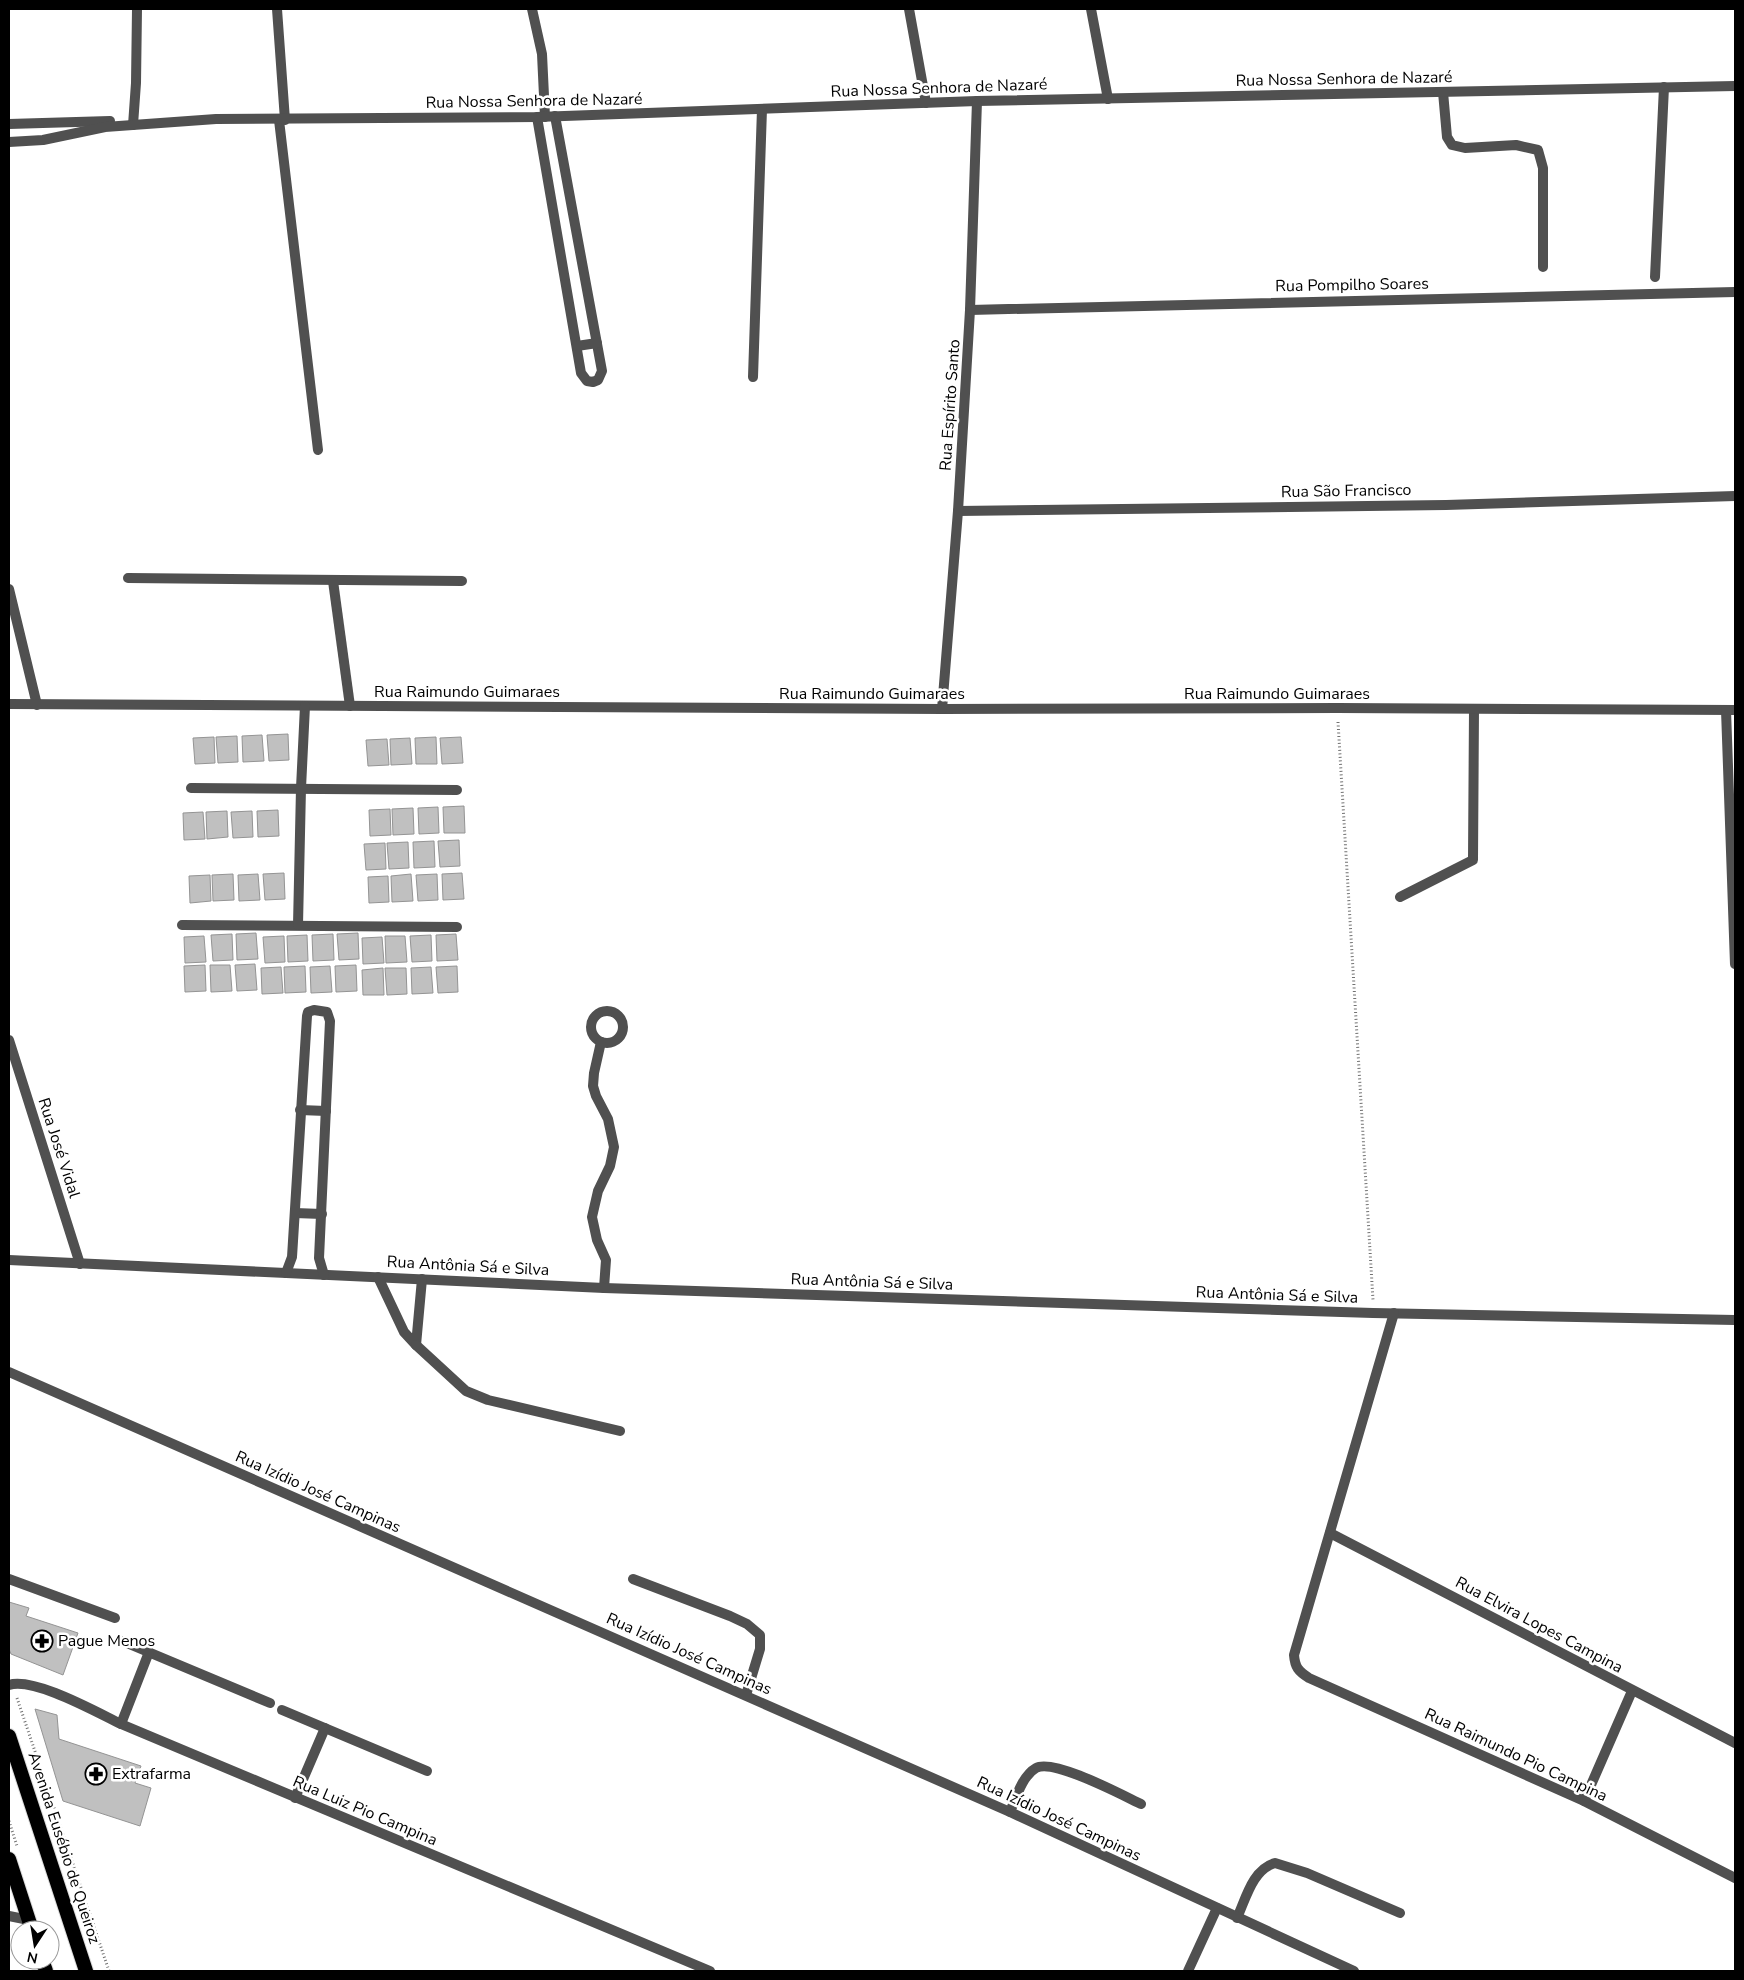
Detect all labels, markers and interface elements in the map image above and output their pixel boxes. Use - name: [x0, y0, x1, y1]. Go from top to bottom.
- street label: Rua Nossa Senhora de Nazaré: [1235, 66, 1453, 92]
- street label: Rua Nossa Senhora de Nazaré: [830, 73, 1048, 103]
- street label: Rua Nossa Senhora de Nazaré: [425, 88, 643, 114]
- street label: Rua Pompilho Soares: [1275, 273, 1429, 297]
- street label: Rua Espírito Santo: [934, 338, 966, 472]
- street label: Rua São Francisco: [1281, 479, 1411, 503]
- street label: Rua Raimundo Guimaraes: [374, 681, 560, 703]
- street label: Rua Raimundo Guimaraes: [779, 683, 965, 705]
- street label: Rua Raimundo Guimaraes: [1184, 683, 1370, 705]
- street label: Rua José Vidal: [32, 1095, 86, 1201]
- street label: Rua Antônia Sá e Silva: [386, 1251, 550, 1281]
- street label: Rua Antônia Sá e Silva: [790, 1268, 954, 1296]
- street label: Rua Antônia Sá e Silva: [1195, 1281, 1359, 1309]
- street label: Rua Izídio José Campinas: [232, 1446, 404, 1538]
- street label: Rua Elvira Lopes Campina: [1451, 1571, 1627, 1679]
- street label: Rua Izídio José Campinas: [603, 1608, 775, 1700]
- pharmacy icon: Pague Menos: [30, 1629, 54, 1653]
- place label: Pague Menos: [58, 1630, 155, 1652]
- street label: Rua Raimundo Pio Campina: [1421, 1703, 1611, 1807]
- street label: Avenida Eusébio de Queiroz: [23, 1749, 105, 1947]
- pharmacy icon: Extrafarma: [84, 1762, 108, 1786]
- place label: Extrafarma: [112, 1763, 191, 1785]
- street label: Rua Luiz Pio Campina: [289, 1771, 441, 1851]
- street label: Rua Izídio José Campinas: [973, 1771, 1145, 1867]
- north arrow: [10, 1920, 60, 1970]
- text: N: [25, 1947, 40, 1968]

